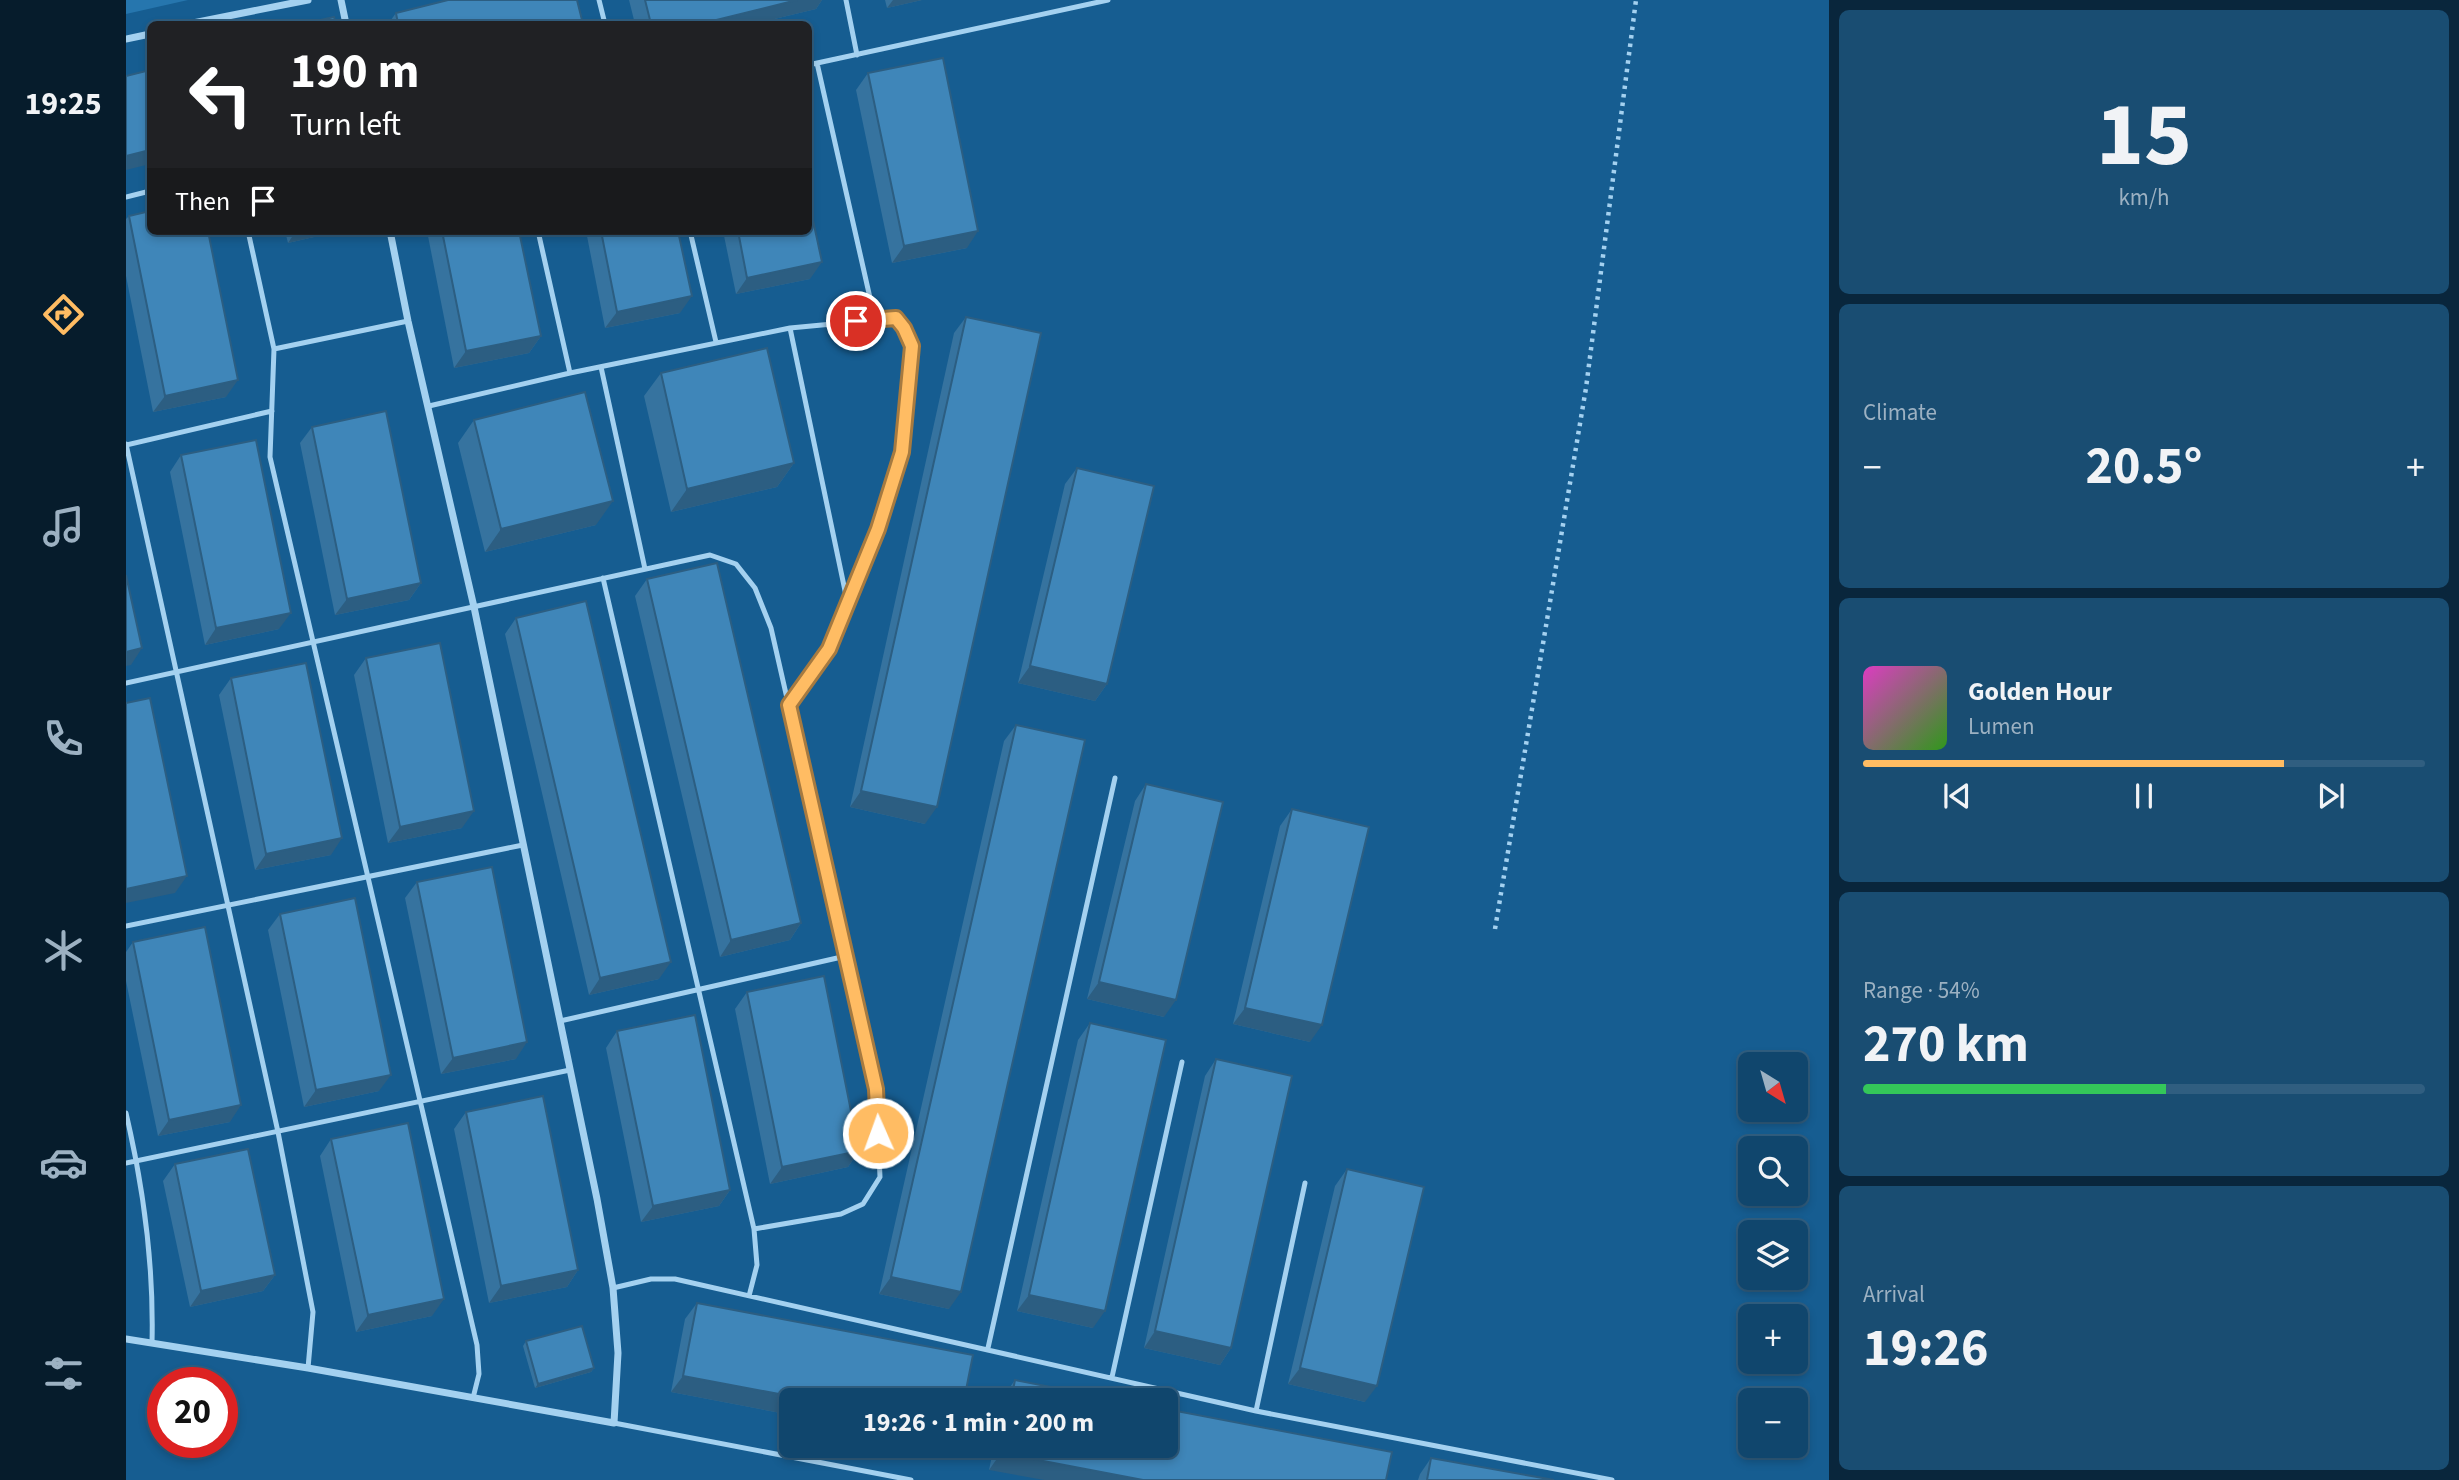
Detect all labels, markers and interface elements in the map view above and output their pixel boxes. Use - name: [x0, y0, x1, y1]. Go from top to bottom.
- text: 190 m: [290, 37, 419, 107]
- icon: left: [175, 49, 266, 140]
- text: 15: [2096, 71, 2192, 200]
- text: 19:25: [24, 81, 102, 127]
- text: Turn left: [290, 102, 401, 148]
- text: km/h: [2118, 181, 2170, 214]
- icon: arrive: [244, 182, 282, 220]
- text: Then: [175, 183, 230, 220]
- icon: directions: [39, 290, 88, 339]
- pin: [826, 291, 886, 351]
- icon: arrive: [837, 302, 875, 340]
- text: Climate: [1863, 396, 1937, 429]
- text: 20.5°: [2086, 430, 2202, 504]
- text: −: [1863, 441, 1882, 495]
- text: +: [2406, 441, 2425, 495]
- icon: music: [39, 502, 88, 551]
- text: Golden Hour: [1968, 673, 2112, 710]
- text: Lumen: [1968, 710, 2035, 743]
- icon: phone: [39, 714, 88, 763]
- icon: previous: [1938, 777, 1976, 815]
- icon: pause: [2125, 777, 2163, 815]
- icon: next: [2312, 777, 2350, 815]
- icon: climate: [39, 926, 88, 975]
- text: Range · 54%: [1863, 974, 1980, 1007]
- text: 270 km: [1863, 1008, 2029, 1082]
- north arrow: [1738, 1052, 1808, 1122]
- map controls: [1738, 1052, 1808, 1458]
- position arrow: [841, 1096, 915, 1170]
- button: search: [1738, 1136, 1808, 1206]
- icon: car: [39, 1138, 88, 1187]
- button: layers: [1738, 1220, 1808, 1290]
- text: Arrival: [1863, 1278, 1925, 1311]
- button: +: [1738, 1304, 1808, 1374]
- text: 19:26: [1863, 1312, 1988, 1386]
- icon: filters: [39, 1349, 88, 1398]
- speed limit sign: 20: [147, 1367, 238, 1458]
- button: −: [1738, 1388, 1808, 1458]
- text: 19:26 · 1 min · 200 m: [863, 1404, 1094, 1441]

